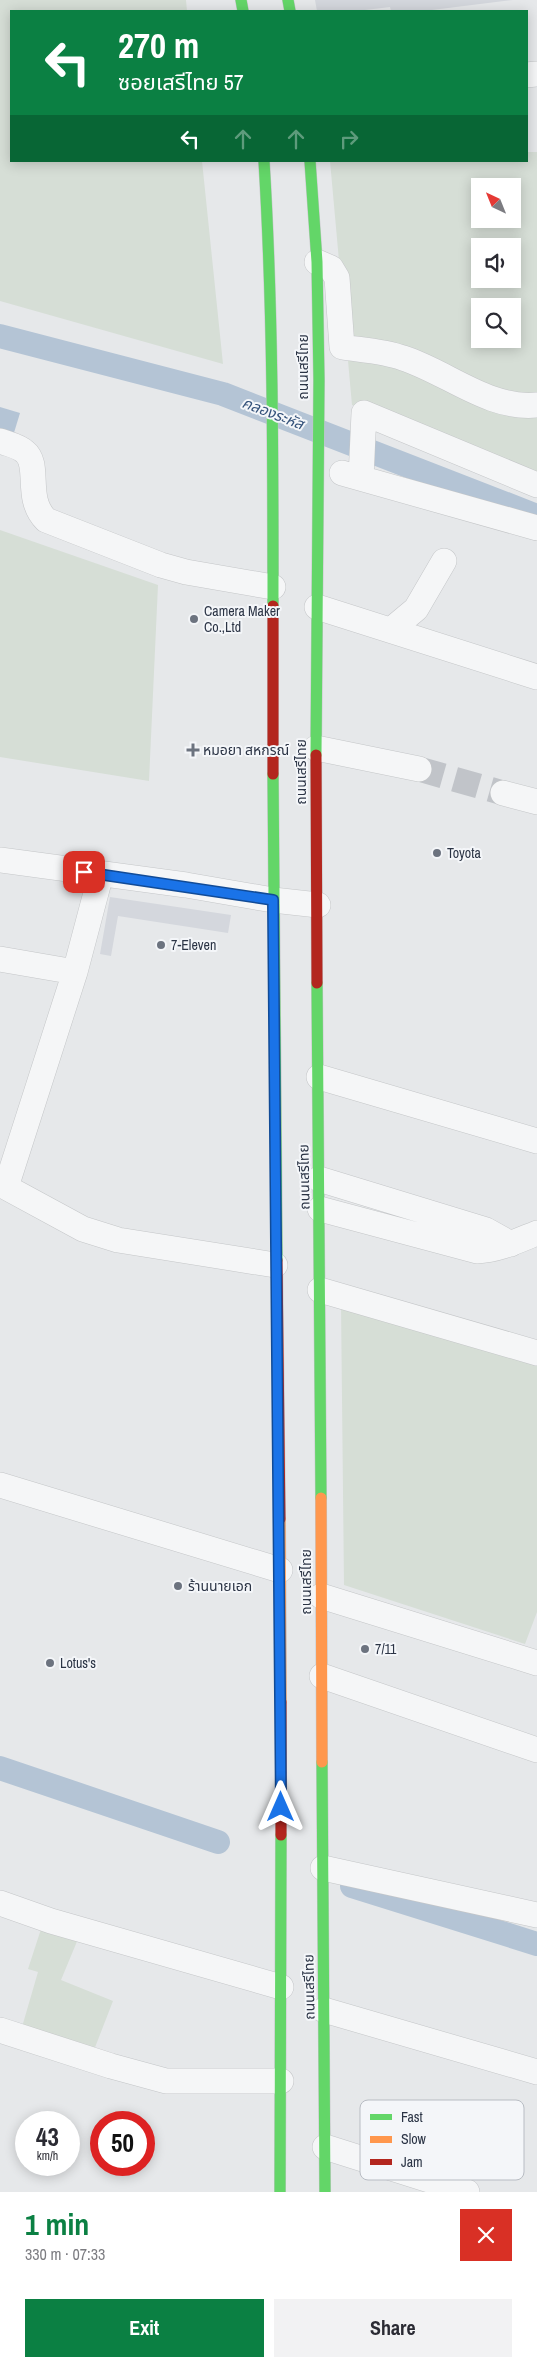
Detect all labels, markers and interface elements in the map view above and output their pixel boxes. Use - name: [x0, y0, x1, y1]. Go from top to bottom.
- text: 270 m: [118, 22, 199, 69]
- icon: left: [35, 30, 100, 95]
- text: ซอยเสรีไทย 57: [118, 67, 244, 97]
- icon: left: [176, 125, 204, 153]
- icon: ahead: [229, 125, 257, 153]
- icon: ahead: [282, 125, 310, 153]
- icon: right: [335, 125, 363, 153]
- north arrow: [471, 178, 521, 228]
- map controls: [471, 178, 521, 348]
- button: sound: [471, 238, 521, 288]
- button: search: [471, 298, 521, 348]
- street label: ถนนเสรีไทย: [294, 334, 312, 400]
- water label: คลองระหัส: [239, 392, 309, 435]
- place label: Camera Maker Co.,Ltd: [204, 602, 280, 636]
- marker: Camera Maker Co.,Ltd: [188, 613, 200, 625]
- street label: ถนนเสรีไทย: [292, 739, 310, 805]
- place label: หมอยา สหกรณ์: [203, 741, 289, 759]
- marker: หมอยา สหกรณ์: [187, 744, 199, 756]
- place label: Toyota: [447, 844, 481, 862]
- marker: Toyota: [431, 847, 443, 859]
- pin: [63, 851, 105, 893]
- icon: arrive: [70, 858, 98, 886]
- place label: 7-Eleven: [171, 936, 216, 954]
- marker: 7-Eleven: [155, 939, 167, 951]
- street label: ถนนเสรีไทย: [294, 1144, 314, 1210]
- street label: ถนนเสรีไทย: [297, 1549, 315, 1615]
- place label: ร้านนายเอก: [188, 1577, 252, 1595]
- marker: ร้านนายเอก: [172, 1580, 184, 1592]
- place label: 7/11: [375, 1640, 397, 1658]
- marker: 7/11: [359, 1643, 371, 1655]
- place label: Lotus's: [60, 1654, 96, 1672]
- marker: Lotus's: [44, 1657, 56, 1669]
- position arrow: [254, 1780, 306, 1832]
- street label: ถนนเสรีไทย: [299, 1954, 319, 2020]
- legend: [360, 2100, 524, 2180]
- text: Fast: [401, 2108, 423, 2126]
- speed limit sign: 50: [90, 2111, 155, 2176]
- text: 43: [36, 2120, 59, 2154]
- text: Slow: [401, 2130, 427, 2148]
- text: km/h: [37, 2148, 58, 2164]
- text: Jam: [401, 2153, 423, 2171]
- text: 1 min: [25, 2204, 89, 2244]
- button: close: [460, 2209, 512, 2261]
- text: 330 m · 07:33: [25, 2243, 105, 2265]
- button: Exit: [25, 2299, 264, 2357]
- button: Share: [274, 2299, 512, 2357]

